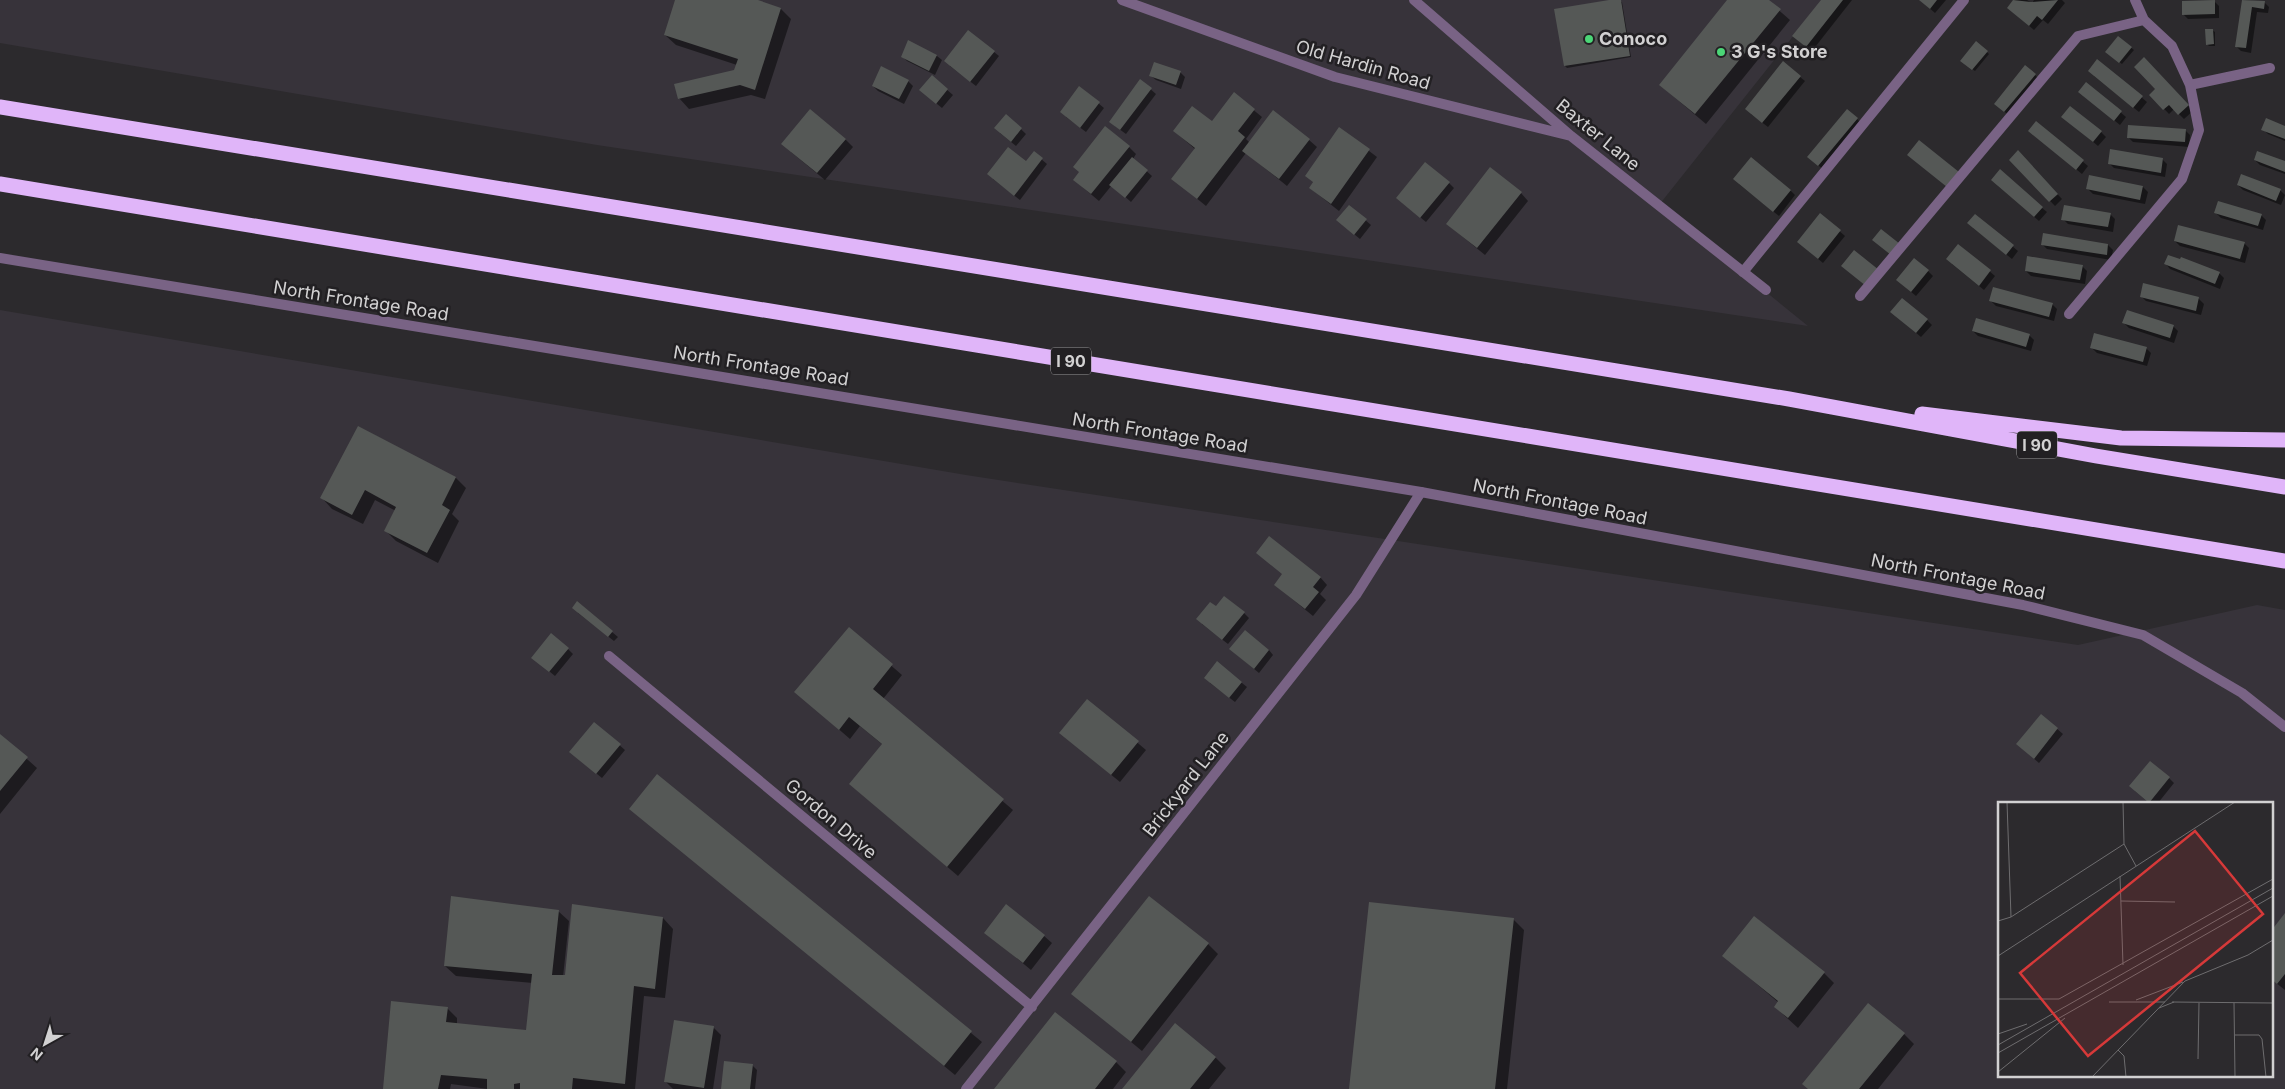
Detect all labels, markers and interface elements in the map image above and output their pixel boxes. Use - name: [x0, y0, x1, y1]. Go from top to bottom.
- place label: Conoco: [1599, 28, 1667, 49]
- marker: Conoco: [1583, 33, 1595, 45]
- street label: Old Hardin Road: [1294, 35, 1433, 94]
- place label: 3 G's Store: [1731, 41, 1828, 62]
- marker: 3 G's Store: [1715, 46, 1727, 58]
- street label: Baxter Lane: [1552, 95, 1644, 175]
- street label: North Frontage Road: [272, 276, 450, 325]
- street label: North Frontage Road: [672, 341, 850, 390]
- road number: I 90: [1051, 348, 1091, 374]
- street label: North Frontage Road: [1071, 408, 1249, 457]
- road number: I 90: [2017, 432, 2057, 458]
- street label: North Frontage Road: [1471, 474, 1649, 529]
- street label: North Frontage Road: [1869, 549, 2047, 604]
- street label: Brickyard Lane: [1138, 727, 1233, 840]
- street label: Gordon Drive: [781, 774, 881, 863]
- inset map: [1998, 802, 2272, 1076]
- north arrow: [20, 1019, 70, 1069]
- text: N: [27, 1045, 46, 1064]

